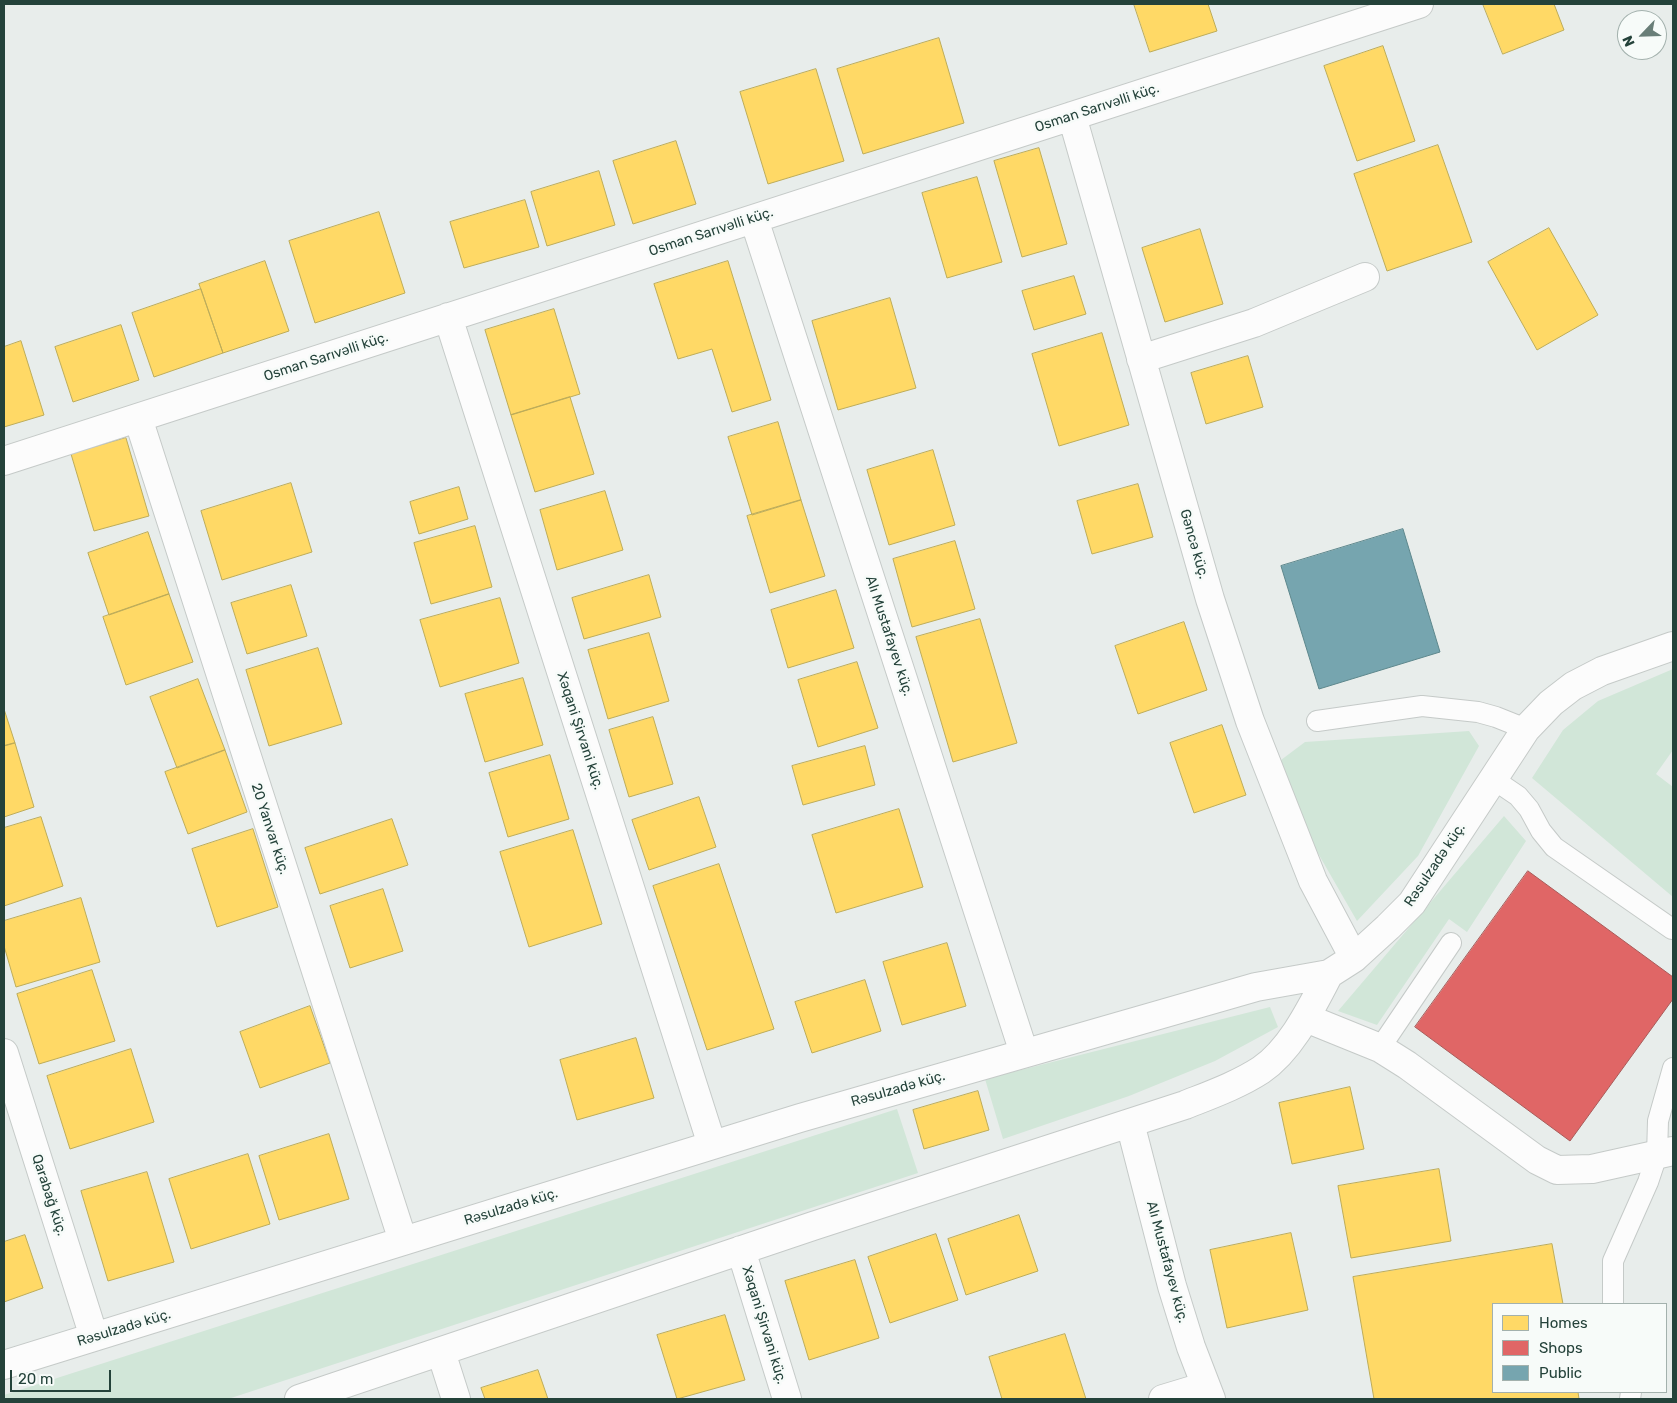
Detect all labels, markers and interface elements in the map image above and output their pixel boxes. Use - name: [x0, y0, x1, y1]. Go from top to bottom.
- north arrow: [1617, 10, 1667, 60]
- text: N: [1619, 33, 1639, 49]
- street label: Osman Sarıvəlli küç.: [1033, 80, 1161, 136]
- street label: Osman Sarıvəlli küç.: [647, 204, 775, 260]
- street label: Osman Sarıvəlli küç.: [262, 329, 390, 385]
- street label: Gəncə küç.: [1176, 507, 1212, 581]
- street label: Alı Mustafayev küç.: [862, 574, 916, 698]
- street label: Xəqani Şirvani küç.: [553, 670, 607, 792]
- street label: 20 Yanvar küç.: [247, 781, 293, 877]
- street label: Rəsulzadə küç.: [1401, 820, 1469, 910]
- street label: Rəsulzadə küç.: [849, 1068, 947, 1110]
- street label: Qarabağ küç.: [28, 1152, 70, 1238]
- street label: Rəsulzadə küç.: [462, 1185, 560, 1229]
- street label: Alı Mustafayev küç.: [1143, 1199, 1191, 1325]
- street label: Xəqani Şirvani küç.: [738, 1264, 790, 1386]
- legend: [1492, 1303, 1667, 1393]
- street label: Rəsulzadə küç.: [75, 1306, 173, 1350]
- text: Homes: [1539, 1314, 1588, 1332]
- text: Shops: [1539, 1339, 1583, 1357]
- scale bar: [12, 1360, 114, 1392]
- text: Public: [1539, 1364, 1582, 1382]
- text: 20 m: [18, 1370, 53, 1388]

